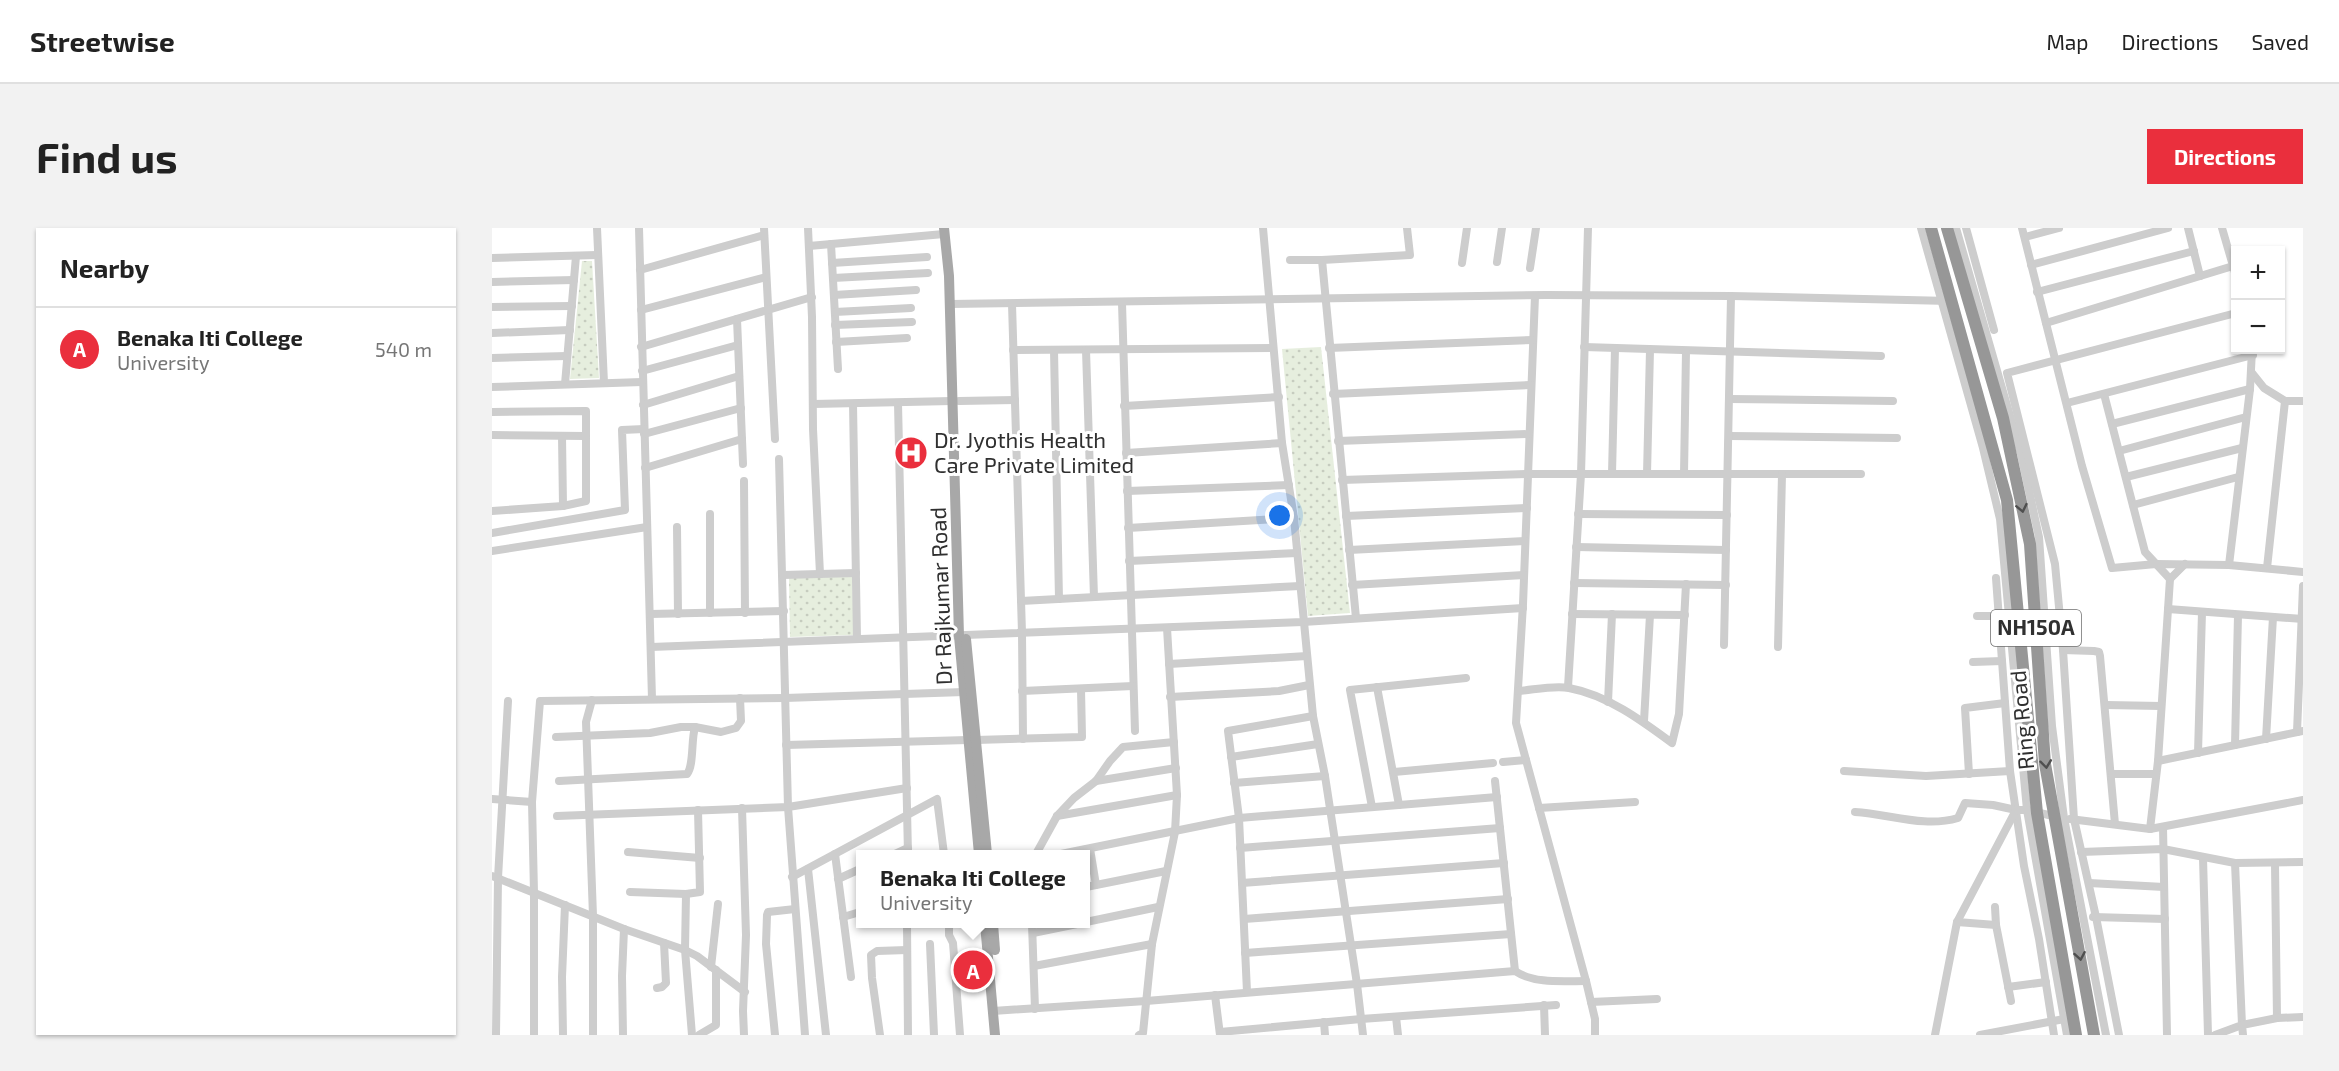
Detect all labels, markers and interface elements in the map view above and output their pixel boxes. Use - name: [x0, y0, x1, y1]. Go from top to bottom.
- text: Streetwise: [30, 24, 175, 58]
- text: Map: [2046, 29, 2089, 54]
- text: Directions: [2122, 29, 2218, 54]
- text: Saved: [2251, 29, 2309, 54]
- button: Directions: [2147, 129, 2303, 184]
- text: Find us: [36, 131, 178, 181]
- map controls: [2231, 246, 2285, 354]
- button: +: [2231, 246, 2285, 300]
- text: Nearby: [60, 252, 149, 283]
- button: −: [2231, 300, 2285, 354]
- text: Benaka Iti College: [117, 324, 303, 350]
- text: A: [73, 337, 86, 361]
- text: 540 m: [375, 337, 432, 361]
- text: University: [117, 350, 209, 374]
- place label: Dr. Jyothis Health Care Private Limited: [934, 426, 1134, 477]
- hospital icon: Dr. Jyothis Health Care Private Limited: [893, 435, 929, 471]
- your location: [1265, 501, 1294, 530]
- one-way arrow: [2015, 502, 2028, 512]
- street label: Dr Rajkumar Road: [924, 507, 957, 685]
- road number: NH150A: [1991, 610, 2081, 646]
- street label: Ring Road: [2004, 669, 2038, 771]
- one-way arrow: [2039, 760, 2052, 769]
- popup: [856, 850, 1090, 928]
- text: Benaka Iti College: [880, 864, 1066, 890]
- text: University: [880, 890, 973, 914]
- pin: A: [954, 948, 992, 992]
- one-way arrow: [2073, 951, 2086, 961]

